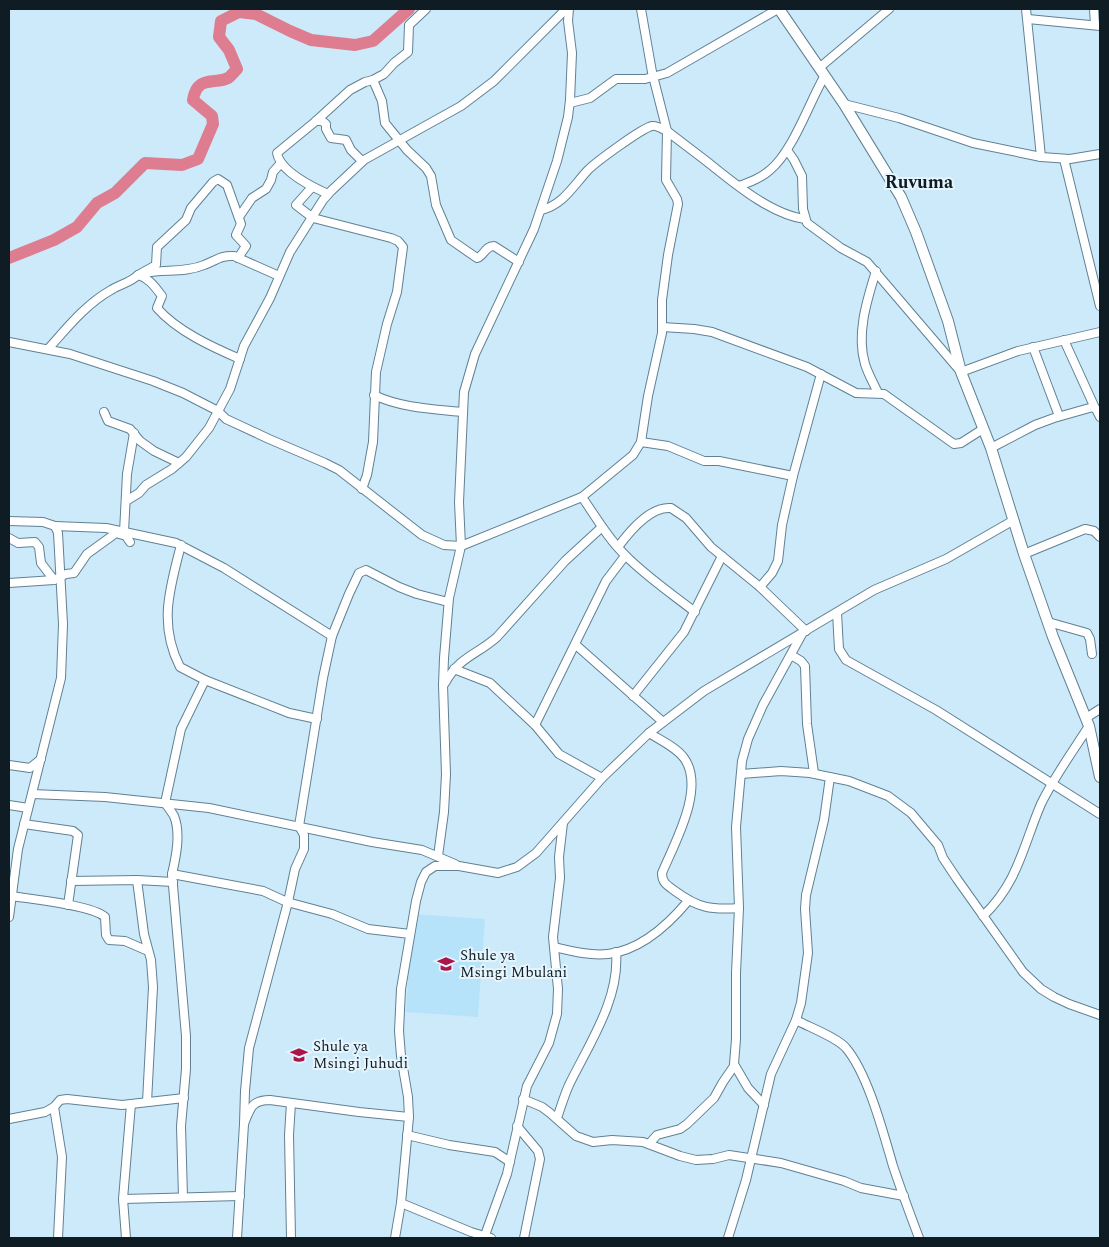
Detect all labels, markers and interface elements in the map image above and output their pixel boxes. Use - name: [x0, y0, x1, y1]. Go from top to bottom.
- district label: Ruvuma: [885, 169, 954, 196]
- place label: Shule ya Msingi Mbulani: [460, 944, 567, 984]
- school or university icon: Shule ya Msingi Mbulani: [436, 954, 456, 974]
- place label: Shule ya Msingi Juhudi: [313, 1035, 408, 1075]
- school or university icon: Shule ya Msingi Juhudi: [289, 1045, 309, 1065]

